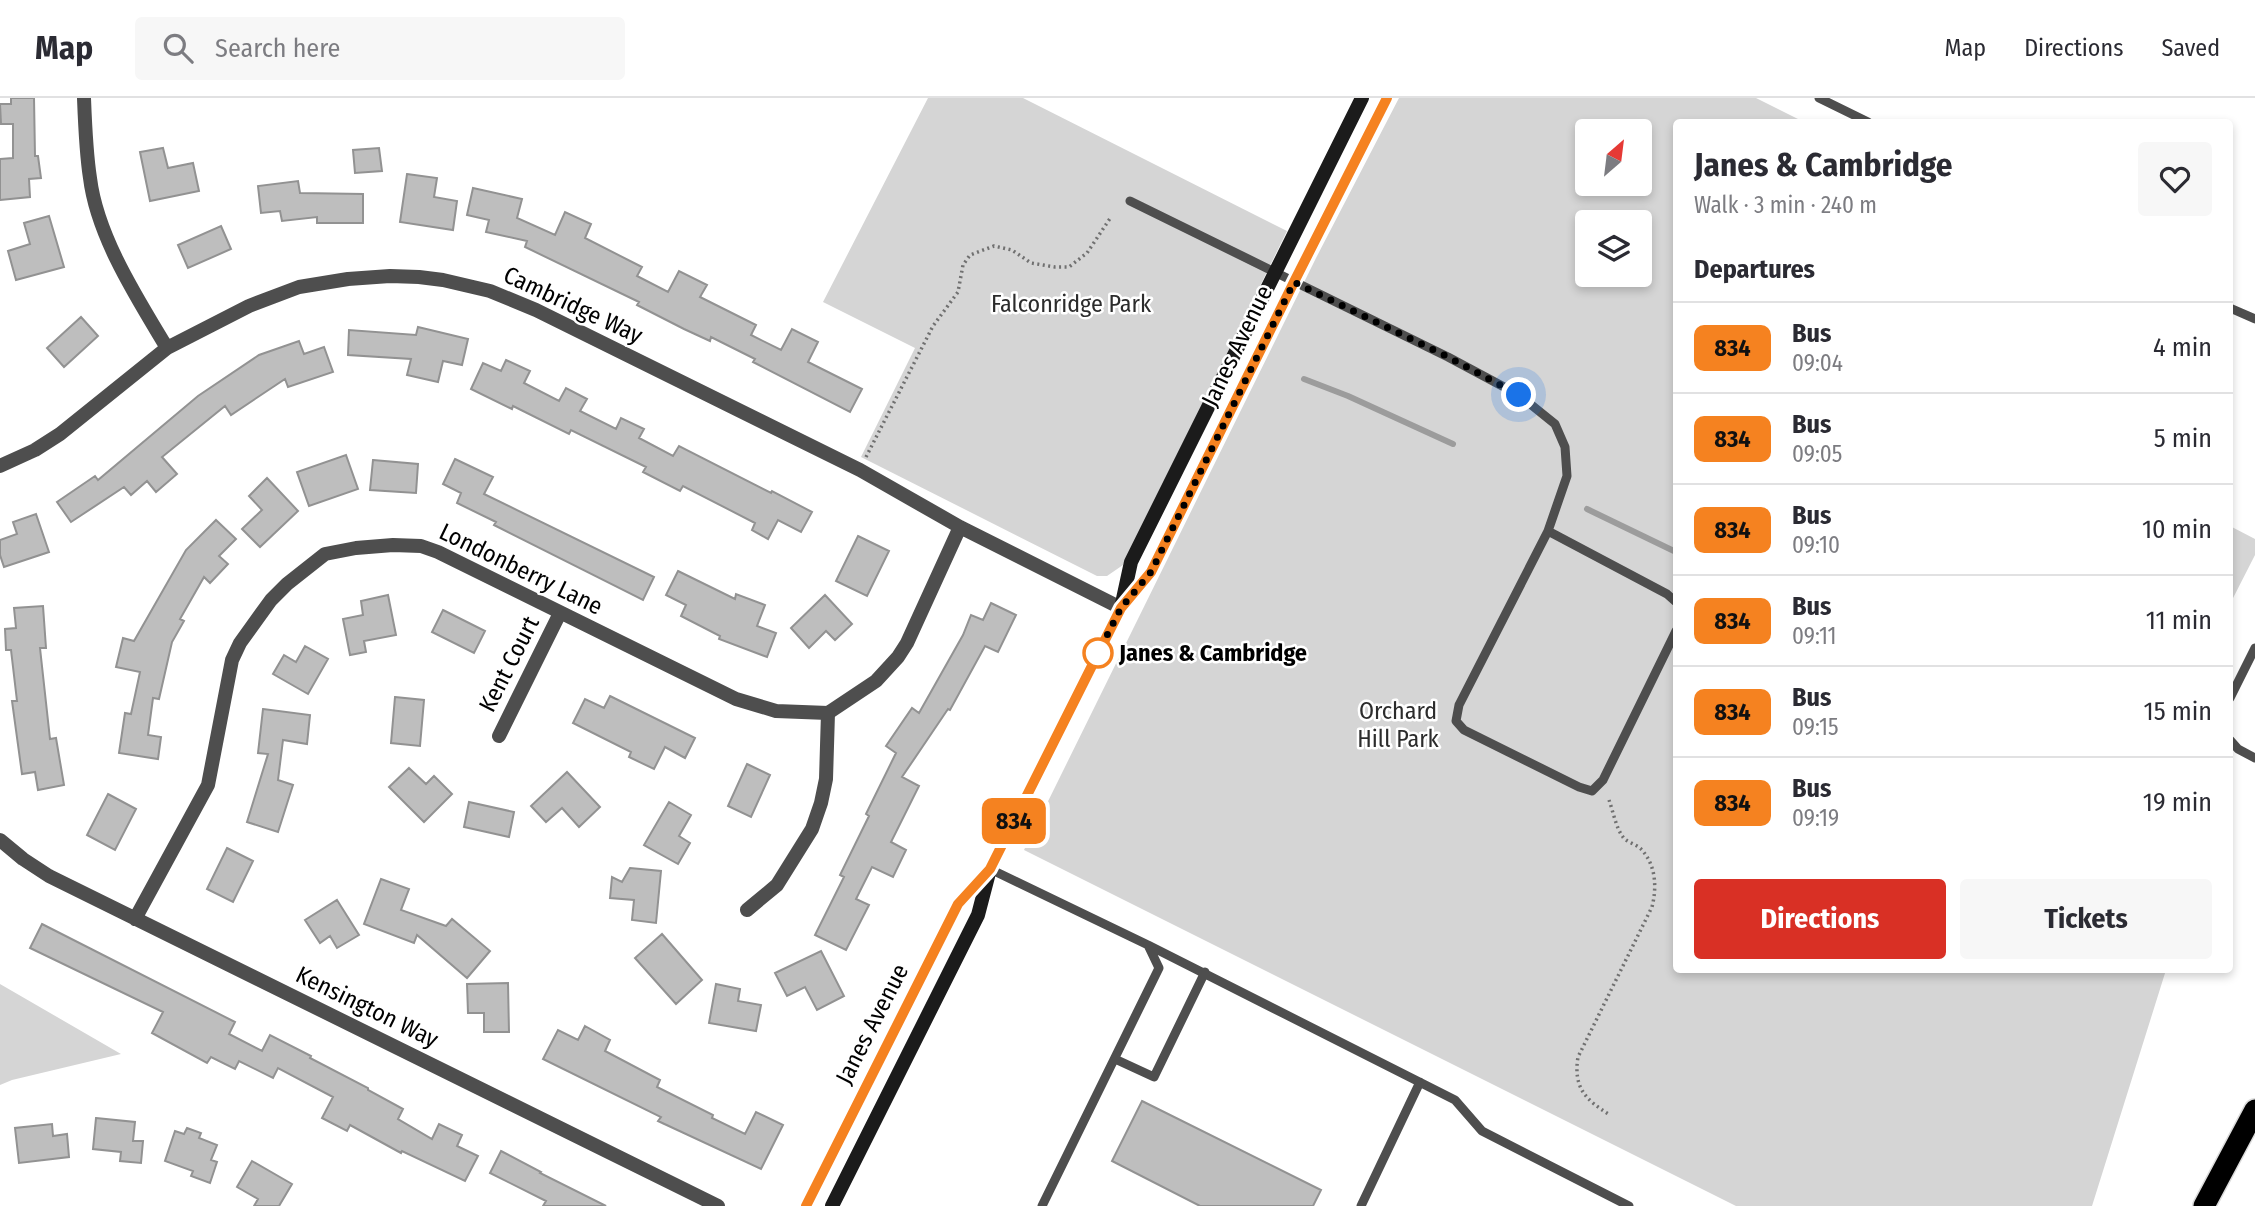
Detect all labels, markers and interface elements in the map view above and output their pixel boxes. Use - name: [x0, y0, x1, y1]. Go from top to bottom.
- search box: [135, 17, 625, 80]
- text: Map: [35, 28, 93, 68]
- icon: search: [159, 29, 197, 67]
- text: Search here: [215, 33, 340, 64]
- text: Map: [1945, 34, 1986, 62]
- text: Directions: [2024, 34, 2123, 62]
- text: Saved: [2161, 34, 2220, 62]
- north arrow: [1575, 119, 1652, 196]
- map controls: [1575, 119, 1652, 287]
- button: heart: [2138, 142, 2212, 216]
- text: Janes & Cambridge: [1694, 145, 1953, 185]
- text: Walk · 3 min · 240 m: [1694, 191, 1877, 219]
- button: layers: [1575, 210, 1652, 287]
- text: Departures: [1694, 254, 1815, 285]
- street label: Cambridge Way: [499, 261, 647, 350]
- street label: Janes Avenue: [1196, 281, 1278, 411]
- park label: Falconridge Park: [991, 290, 1152, 318]
- text: Bus: [1792, 318, 1831, 349]
- text: 4 min: [2153, 332, 2212, 363]
- text: 834: [1714, 334, 1751, 362]
- text: 09:04: [1792, 349, 1843, 377]
- your location: [1501, 377, 1536, 412]
- text: Bus: [1792, 409, 1831, 440]
- text: 5 min: [2154, 423, 2212, 454]
- text: 834: [1714, 425, 1751, 453]
- text: 09:05: [1792, 440, 1842, 468]
- text: Bus: [1792, 500, 1831, 531]
- text: 10 min: [2142, 514, 2212, 545]
- text: 834: [1714, 516, 1751, 544]
- street label: Londonberry Lane: [435, 517, 607, 621]
- text: 09:10: [1792, 531, 1840, 559]
- text: Bus: [1792, 591, 1831, 622]
- text: 11 min: [2146, 605, 2212, 636]
- text: 834: [1714, 607, 1751, 635]
- street label: Kent Court: [473, 611, 545, 716]
- text: 09:11: [1792, 622, 1837, 650]
- marker: Janes & Cambridge: [1083, 638, 1113, 668]
- place label: Janes & Cambridge: [1118, 639, 1307, 667]
- text: Bus: [1792, 682, 1831, 713]
- text: 15 min: [2144, 696, 2212, 727]
- park label: Orchard Hill Park: [1357, 697, 1440, 753]
- text: 834: [1714, 698, 1751, 726]
- text: 09:15: [1792, 713, 1838, 741]
- text: Bus: [1792, 773, 1831, 804]
- text: 19 min: [2143, 787, 2212, 818]
- text: 834: [1714, 789, 1751, 817]
- line badge: 834: [974, 798, 1054, 844]
- text: 09:19: [1792, 804, 1839, 832]
- text: 834: [996, 807, 1032, 835]
- button: Directions: [1694, 879, 1946, 959]
- button: Tickets: [1960, 879, 2212, 959]
- street label: Janes Avenue: [830, 959, 914, 1089]
- street label: Kensington Way: [291, 960, 443, 1054]

